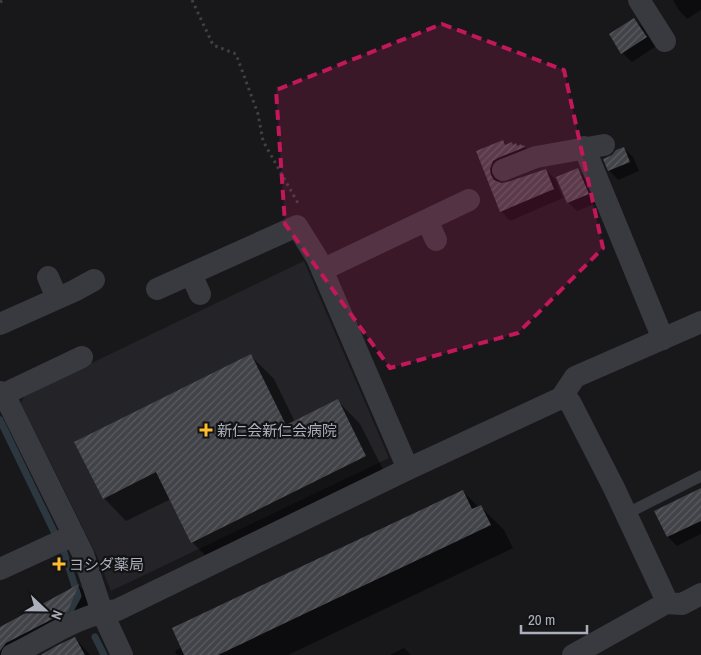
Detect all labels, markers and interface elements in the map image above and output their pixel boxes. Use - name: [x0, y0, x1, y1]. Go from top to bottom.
- place label: 新仁会新仁会病院: [217, 420, 337, 441]
- marker: 新仁会新仁会病院: [199, 423, 213, 437]
- place label: ヨシダ薬局: [69, 554, 144, 575]
- marker: ヨシダ薬局: [53, 558, 65, 570]
- north arrow: [20, 585, 70, 635]
- scale bar: [521, 602, 587, 634]
- text: N: [47, 608, 67, 622]
- text: 20 m: [528, 609, 555, 630]

